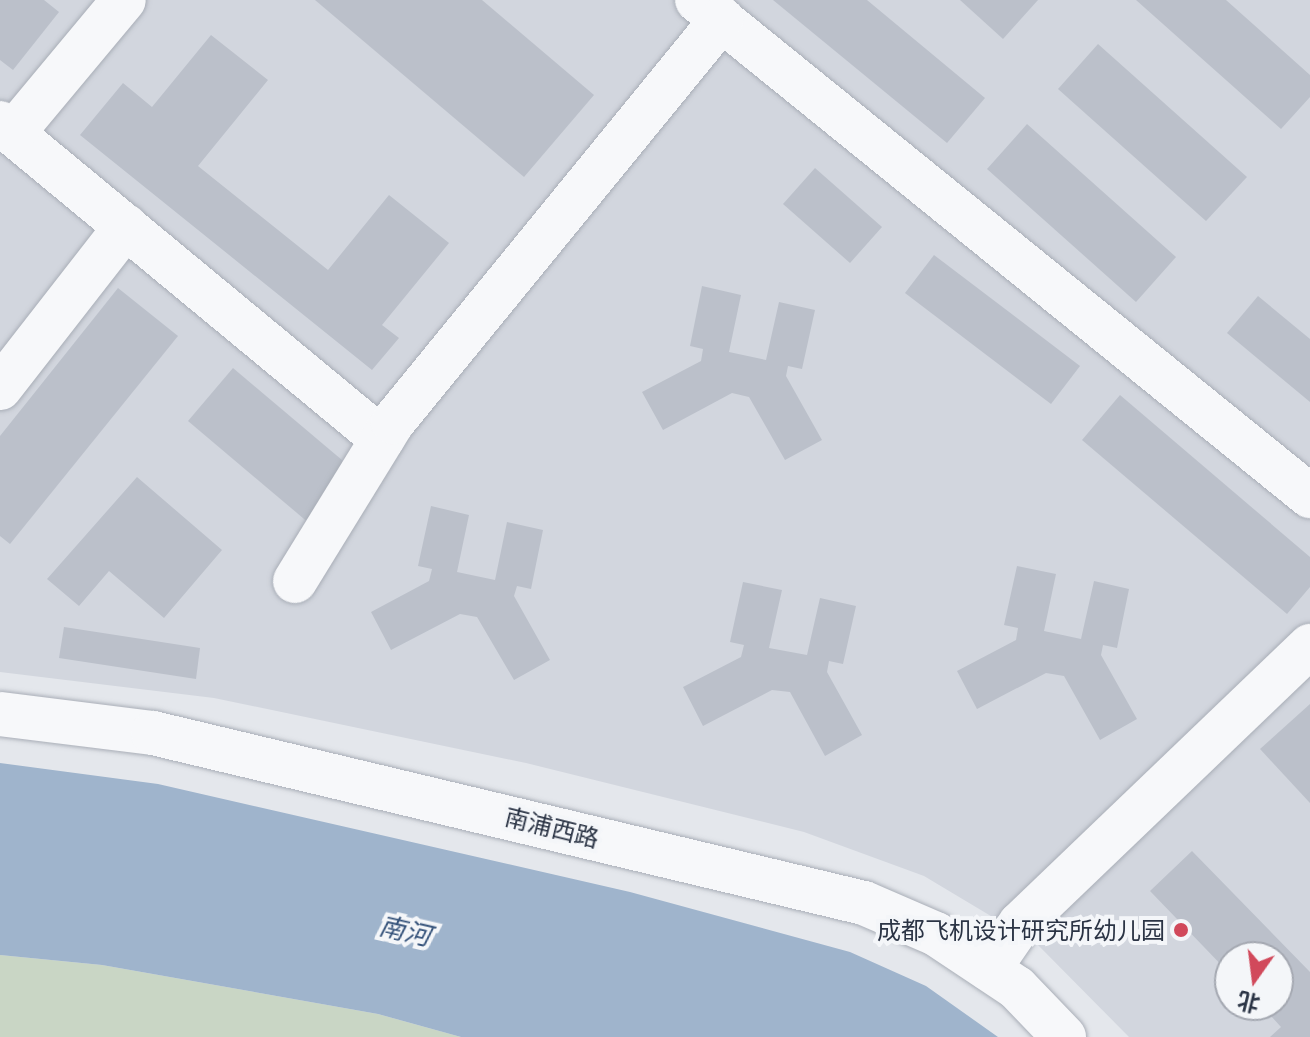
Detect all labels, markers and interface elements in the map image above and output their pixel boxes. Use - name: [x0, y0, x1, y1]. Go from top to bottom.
- street label: 南浦西路: [502, 801, 602, 853]
- water label: 南河: [376, 910, 434, 952]
- place label: 成都飞机设计研究所幼儿园: [877, 916, 1165, 944]
- marker: 成都飞机设计研究所幼儿园: [1172, 921, 1190, 939]
- north arrow: [1214, 941, 1294, 1021]
- text: 北: [1235, 987, 1263, 1019]

